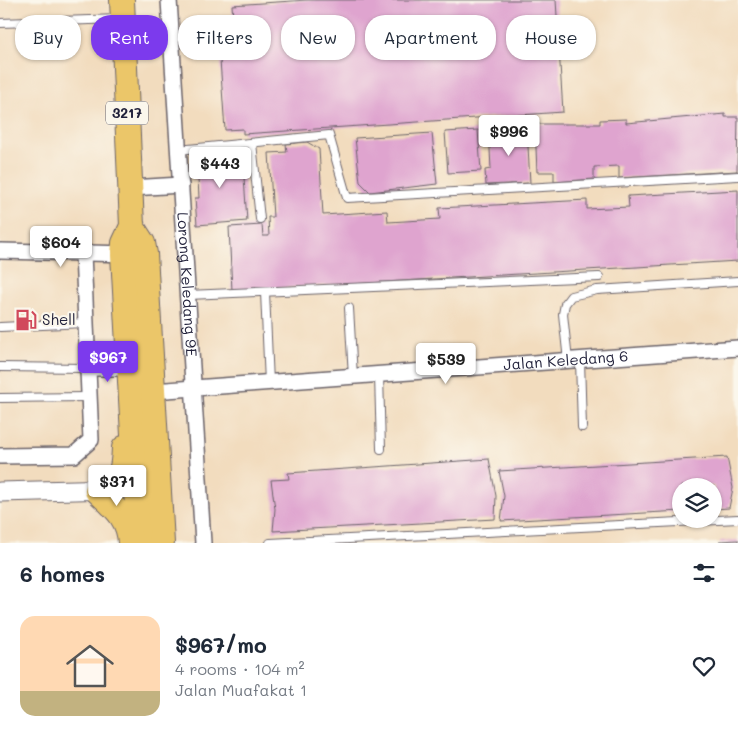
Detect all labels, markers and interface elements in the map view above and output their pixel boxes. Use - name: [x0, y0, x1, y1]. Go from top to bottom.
- chip: Buy: [15, 15, 81, 60]
- chip: Rent: [91, 15, 168, 60]
- chip: Filters: [178, 15, 271, 60]
- chip: New: [281, 15, 355, 60]
- chip: Apartment: [365, 15, 496, 60]
- chip: House: [506, 15, 596, 60]
- road number: 3217: [106, 102, 148, 125]
- pin: $996: [479, 114, 539, 157]
- text: $996: [490, 120, 528, 141]
- pin: $443: [190, 146, 250, 189]
- text: $443: [200, 152, 240, 173]
- street label: Lorong Keledang 9E: [173, 212, 202, 358]
- pin: $604: [31, 226, 91, 268]
- text: $604: [41, 231, 81, 252]
- fuel station icon: Shell: [13, 307, 39, 333]
- place label: Shell: [42, 309, 76, 329]
- pin: $967: [78, 340, 138, 383]
- pin: $539: [416, 342, 476, 385]
- street label: Jalan Keledang 6: [503, 345, 629, 374]
- text: $967: [89, 346, 127, 367]
- text: $539: [427, 348, 465, 369]
- pin: $371: [87, 464, 147, 507]
- text: $371: [99, 470, 135, 491]
- map controls: [672, 478, 722, 528]
- button: layers: [672, 478, 722, 528]
- icon: filters: [690, 559, 718, 587]
- text: 6 homes: [20, 560, 105, 587]
- text: $967/mo: [175, 631, 267, 658]
- icon: home: [60, 636, 120, 696]
- icon: heart: [690, 652, 718, 680]
- text: 4 rooms · 104 m²: [175, 658, 305, 679]
- text: Jalan Muafakat 1: [175, 679, 307, 700]

